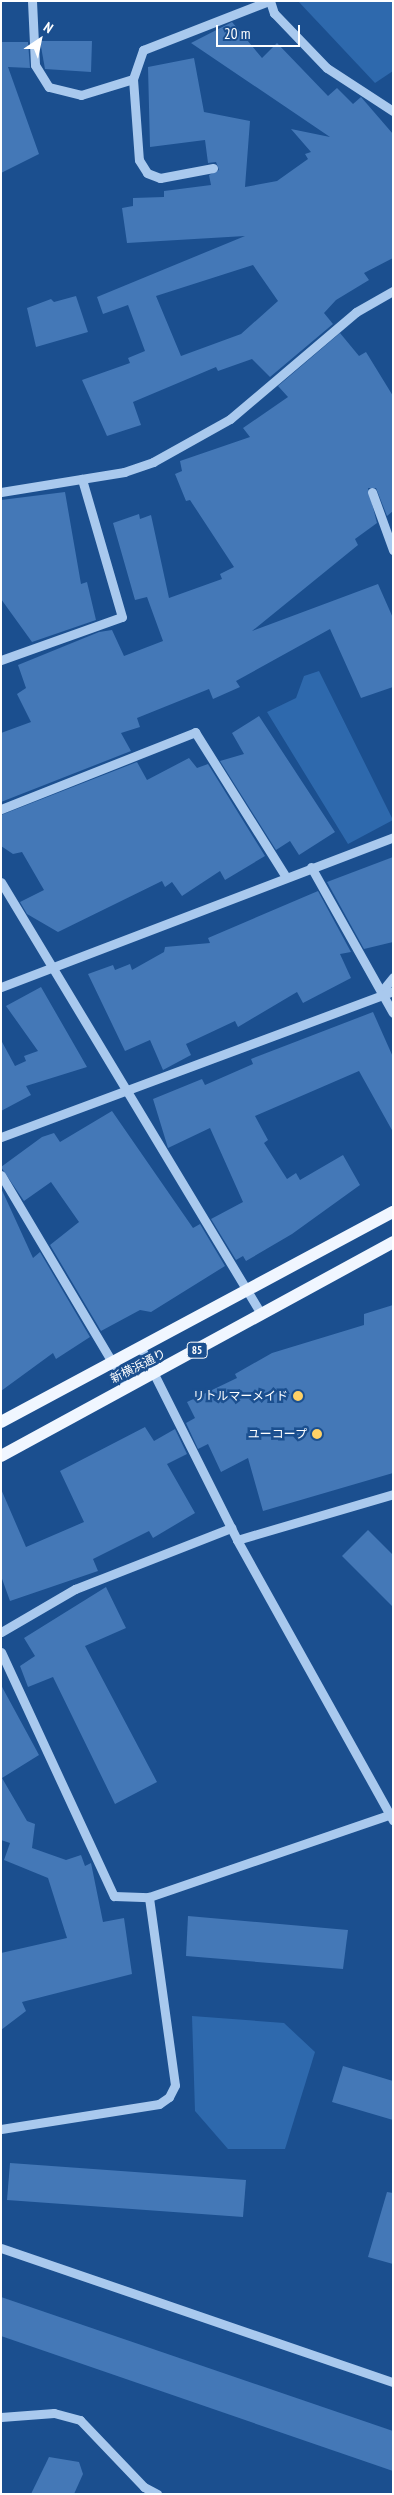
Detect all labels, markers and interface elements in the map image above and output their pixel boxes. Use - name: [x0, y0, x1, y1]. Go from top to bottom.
- north arrow: [15, 15, 65, 65]
- scale bar: [219, 15, 303, 47]
- text: N: [40, 18, 57, 37]
- text: 20 m: [224, 24, 250, 43]
- road number: 85: [186, 1342, 208, 1358]
- street label: 新横浜通り: [108, 1346, 168, 1386]
- place label: リトルマーメイド: [192, 1389, 288, 1403]
- marker: リトルマーメイド: [292, 1390, 304, 1402]
- place label: ユーコープ: [247, 1427, 307, 1441]
- marker: ユーコープ: [311, 1428, 323, 1440]

